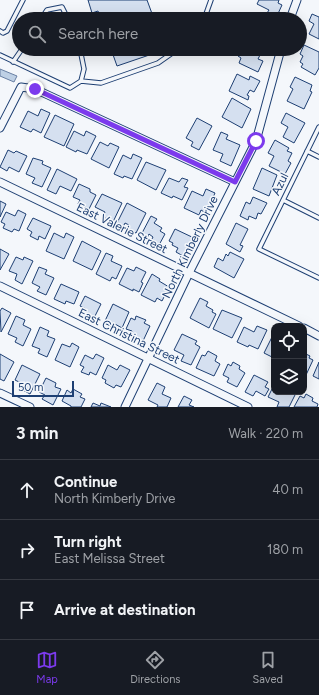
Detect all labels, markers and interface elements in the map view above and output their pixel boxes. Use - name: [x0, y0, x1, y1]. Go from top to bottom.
- search box: [12, 12, 307, 56]
- icon: search: [26, 23, 48, 45]
- text: Search here: [58, 25, 138, 43]
- route end: [26, 80, 44, 98]
- route start: [247, 132, 265, 150]
- street label: Azul: [269, 170, 291, 198]
- street label: North Kimberly Drive: [159, 193, 221, 300]
- street label: East Valerie Street: [74, 200, 170, 256]
- street label: East Christina Street: [76, 305, 182, 367]
- map controls: [271, 323, 307, 395]
- button: locate: [271, 323, 307, 359]
- button: layers: [271, 359, 307, 395]
- scale bar: [12, 379, 74, 398]
- text: 50 m: [18, 381, 43, 394]
- text: 3 min: [16, 423, 58, 443]
- text: Walk · 220 m: [228, 426, 303, 441]
- text: Continue: [54, 473, 117, 491]
- icon: ahead: [16, 479, 38, 501]
- text: 40 m: [272, 482, 303, 497]
- text: North Kimberly Drive: [54, 491, 175, 506]
- text: Turn right: [54, 533, 122, 551]
- icon: right: [16, 539, 38, 561]
- text: 180 m: [267, 542, 303, 557]
- text: East Melissa Street: [54, 551, 165, 566]
- icon: arrive: [16, 599, 38, 621]
- text: Arrive at destination: [54, 601, 195, 619]
- tab: Map: [36, 649, 58, 686]
- tab: Directions: [130, 649, 180, 686]
- tab: Saved: [253, 649, 283, 686]

